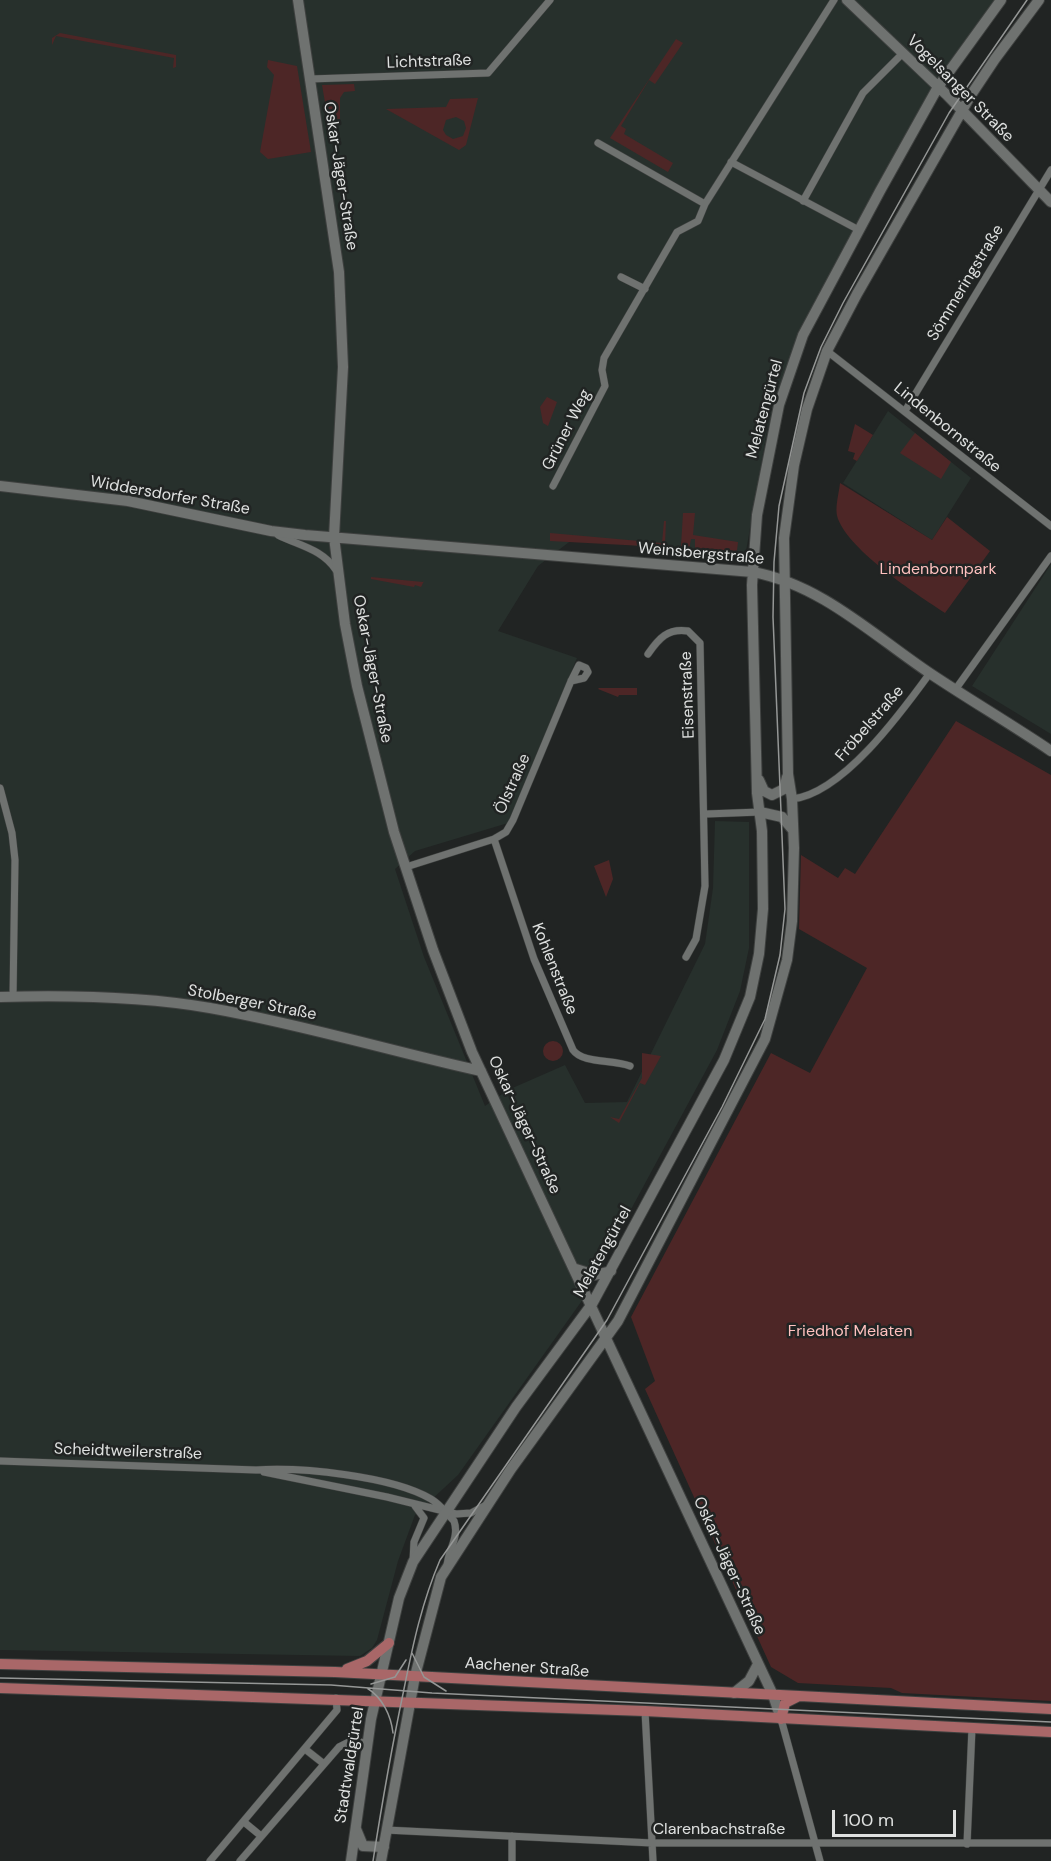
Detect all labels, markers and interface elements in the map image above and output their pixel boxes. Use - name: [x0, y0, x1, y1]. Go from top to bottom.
- street label: Vogelsanger Straße: [902, 31, 1018, 147]
- street label: Lichtstraße: [386, 51, 472, 73]
- street label: Oskar-Jäger-Straße: [319, 100, 361, 252]
- street label: Sömmeringstraße: [924, 221, 1008, 345]
- street label: Melatengürtel: [743, 357, 787, 461]
- street label: Lindenbornstraße: [890, 379, 1004, 477]
- street label: Grüner Weg: [538, 386, 596, 474]
- street label: Widdersdorfer Straße: [89, 472, 251, 520]
- street label: Weinsbergstraße: [637, 539, 765, 569]
- park label: Lindenbornpark: [879, 560, 997, 580]
- street label: Oskar-Jäger-Straße: [348, 593, 396, 745]
- street label: Eisenstraße: [677, 651, 699, 739]
- street label: Fröbelstraße: [832, 682, 908, 766]
- street label: Ölstraße: [491, 751, 535, 817]
- street label: Kohlenstraße: [527, 920, 581, 1018]
- street label: Stolberger Straße: [186, 981, 318, 1025]
- street label: Oskar-Jäger-Straße: [484, 1053, 564, 1197]
- street label: Melatengürtel: [570, 1203, 636, 1301]
- park label: Friedhof Melaten: [788, 1322, 912, 1342]
- street label: Scheidtweilerstraße: [54, 1440, 202, 1464]
- street label: Oskar-Jäger-Straße: [689, 1494, 769, 1638]
- street label: Aachener Straße: [464, 1654, 590, 1682]
- street label: Stadtwaldgürtel: [331, 1705, 369, 1825]
- scale bar: [835, 1798, 960, 1836]
- text: 100 m: [843, 1808, 894, 1832]
- street label: Clarenbachstraße: [653, 1820, 785, 1840]

